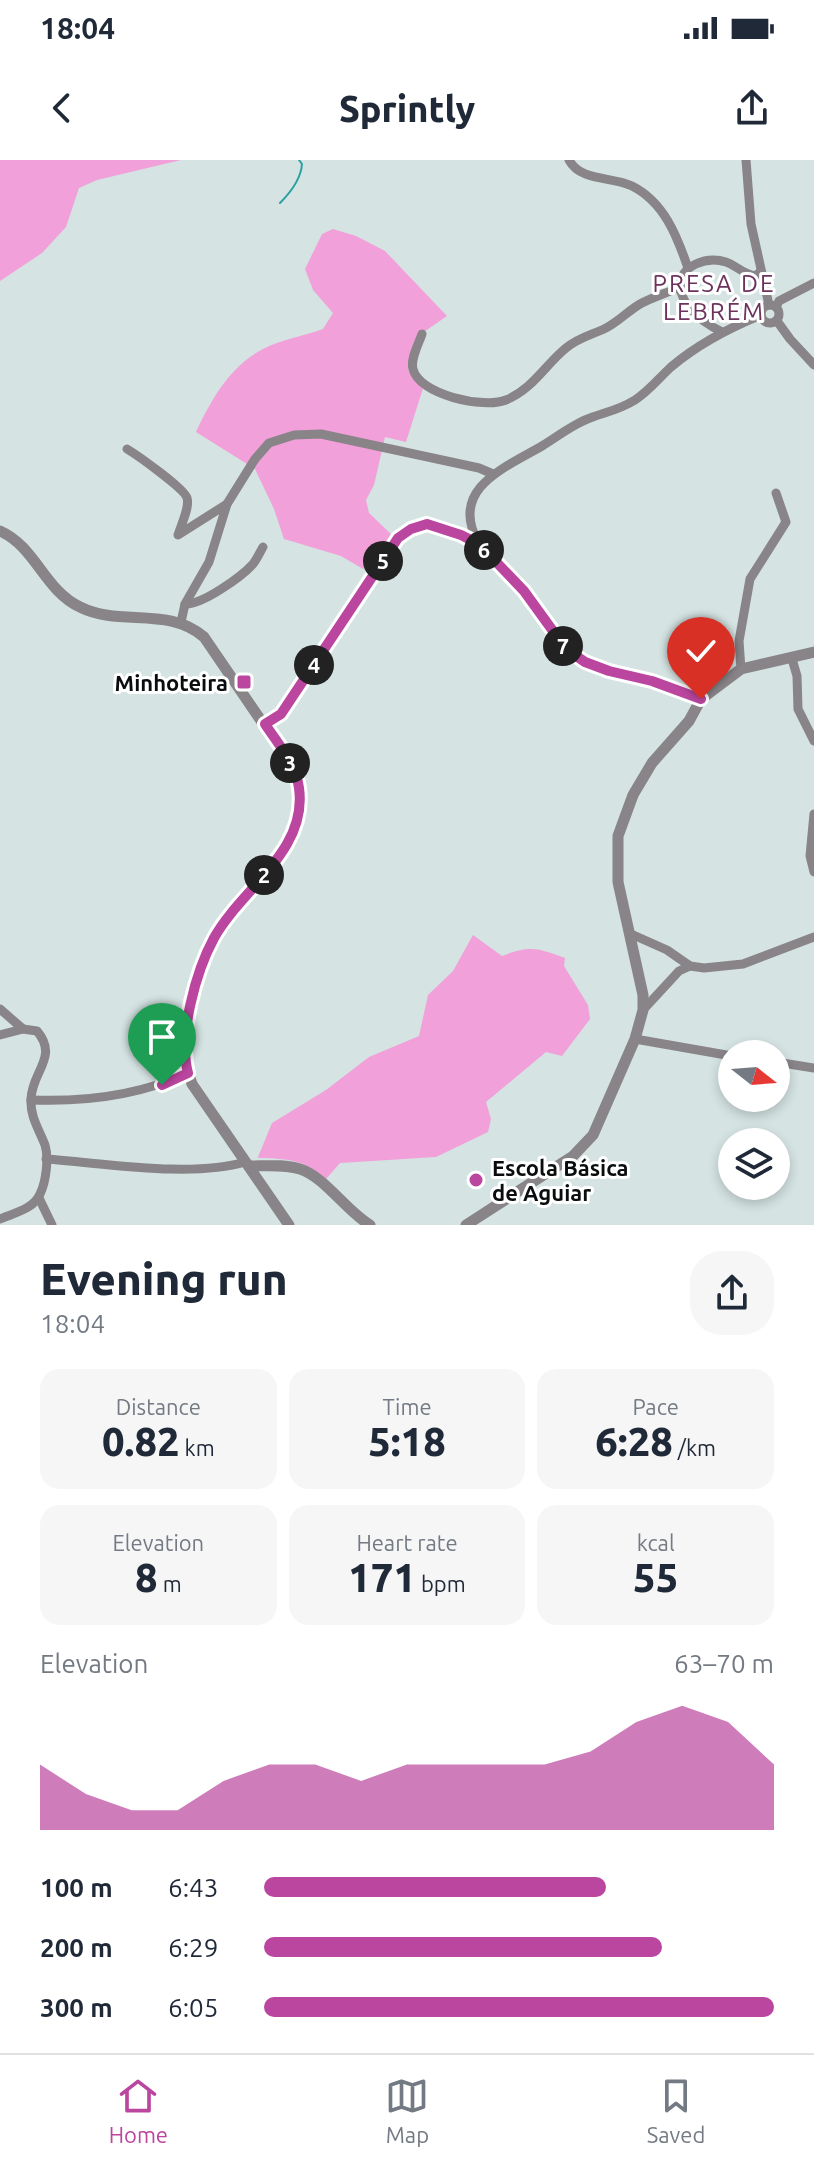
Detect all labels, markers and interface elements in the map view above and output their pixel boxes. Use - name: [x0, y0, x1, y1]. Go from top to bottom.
- text: 18:04: [40, 11, 115, 45]
- icon: back: [40, 86, 84, 130]
- icon: share: [730, 86, 774, 130]
- text: Sprintly: [339, 88, 475, 129]
- district label: PRESA DE LEBRÉM: [653, 270, 775, 325]
- pin: 6: [464, 530, 504, 570]
- text: 6: [478, 537, 490, 562]
- pin: 5: [363, 541, 403, 581]
- text: 5: [377, 548, 389, 573]
- pin: [667, 617, 735, 699]
- pin: 7: [543, 626, 583, 666]
- icon: check: [679, 629, 723, 673]
- text: 7: [557, 633, 569, 658]
- pin: 4: [294, 645, 334, 685]
- text: 4: [308, 652, 320, 677]
- place label: Minhoteira: [115, 670, 228, 695]
- marker: Minhoteira: [235, 673, 253, 691]
- pin: 3: [270, 743, 310, 783]
- text: 3: [284, 750, 296, 775]
- pin: 2: [244, 855, 284, 895]
- text: 2: [258, 862, 270, 887]
- pin: [128, 1003, 196, 1085]
- icon: arrive: [140, 1015, 184, 1059]
- north arrow: [718, 1040, 790, 1112]
- map controls: [718, 1040, 790, 1200]
- button: layers: [718, 1128, 790, 1200]
- place label: Escola Básica de Aguiar: [492, 1155, 629, 1205]
- marker: Escola Básica de Aguiar: [467, 1171, 485, 1189]
- button: share: [690, 1251, 774, 1335]
- text: Evening run: [40, 1254, 288, 1303]
- text: 18:04: [40, 1309, 105, 1338]
- text: Distance: [116, 1394, 201, 1419]
- text: Time: [382, 1394, 432, 1419]
- text: Pace: [632, 1394, 679, 1419]
- text: 0.82: [102, 1419, 180, 1464]
- text: 5:18: [368, 1419, 446, 1464]
- text: 6:28: [595, 1419, 673, 1464]
- text: km: [180, 1435, 215, 1460]
- text: /km: [673, 1435, 716, 1460]
- text: Elevation: [112, 1530, 204, 1555]
- text: Heart rate: [356, 1530, 458, 1555]
- text: kcal: [637, 1530, 675, 1555]
- text: 8: [135, 1555, 158, 1600]
- text: 171: [348, 1555, 416, 1600]
- text: 55: [633, 1555, 678, 1600]
- text: m: [158, 1571, 182, 1596]
- text: bpm: [416, 1571, 466, 1596]
- text: Elevation: [40, 1649, 148, 1678]
- text: 63–70 m: [674, 1649, 774, 1678]
- text: 100 m: [40, 1873, 113, 1902]
- text: 6:43: [168, 1873, 218, 1902]
- text: 200 m: [40, 1933, 113, 1962]
- text: 6:29: [168, 1933, 218, 1962]
- text: 300 m: [40, 1993, 113, 2022]
- text: 6:05: [168, 1993, 218, 2022]
- tab: Home: [109, 2074, 168, 2147]
- tab: Map: [385, 2074, 429, 2147]
- tab: Saved: [647, 2074, 705, 2147]

